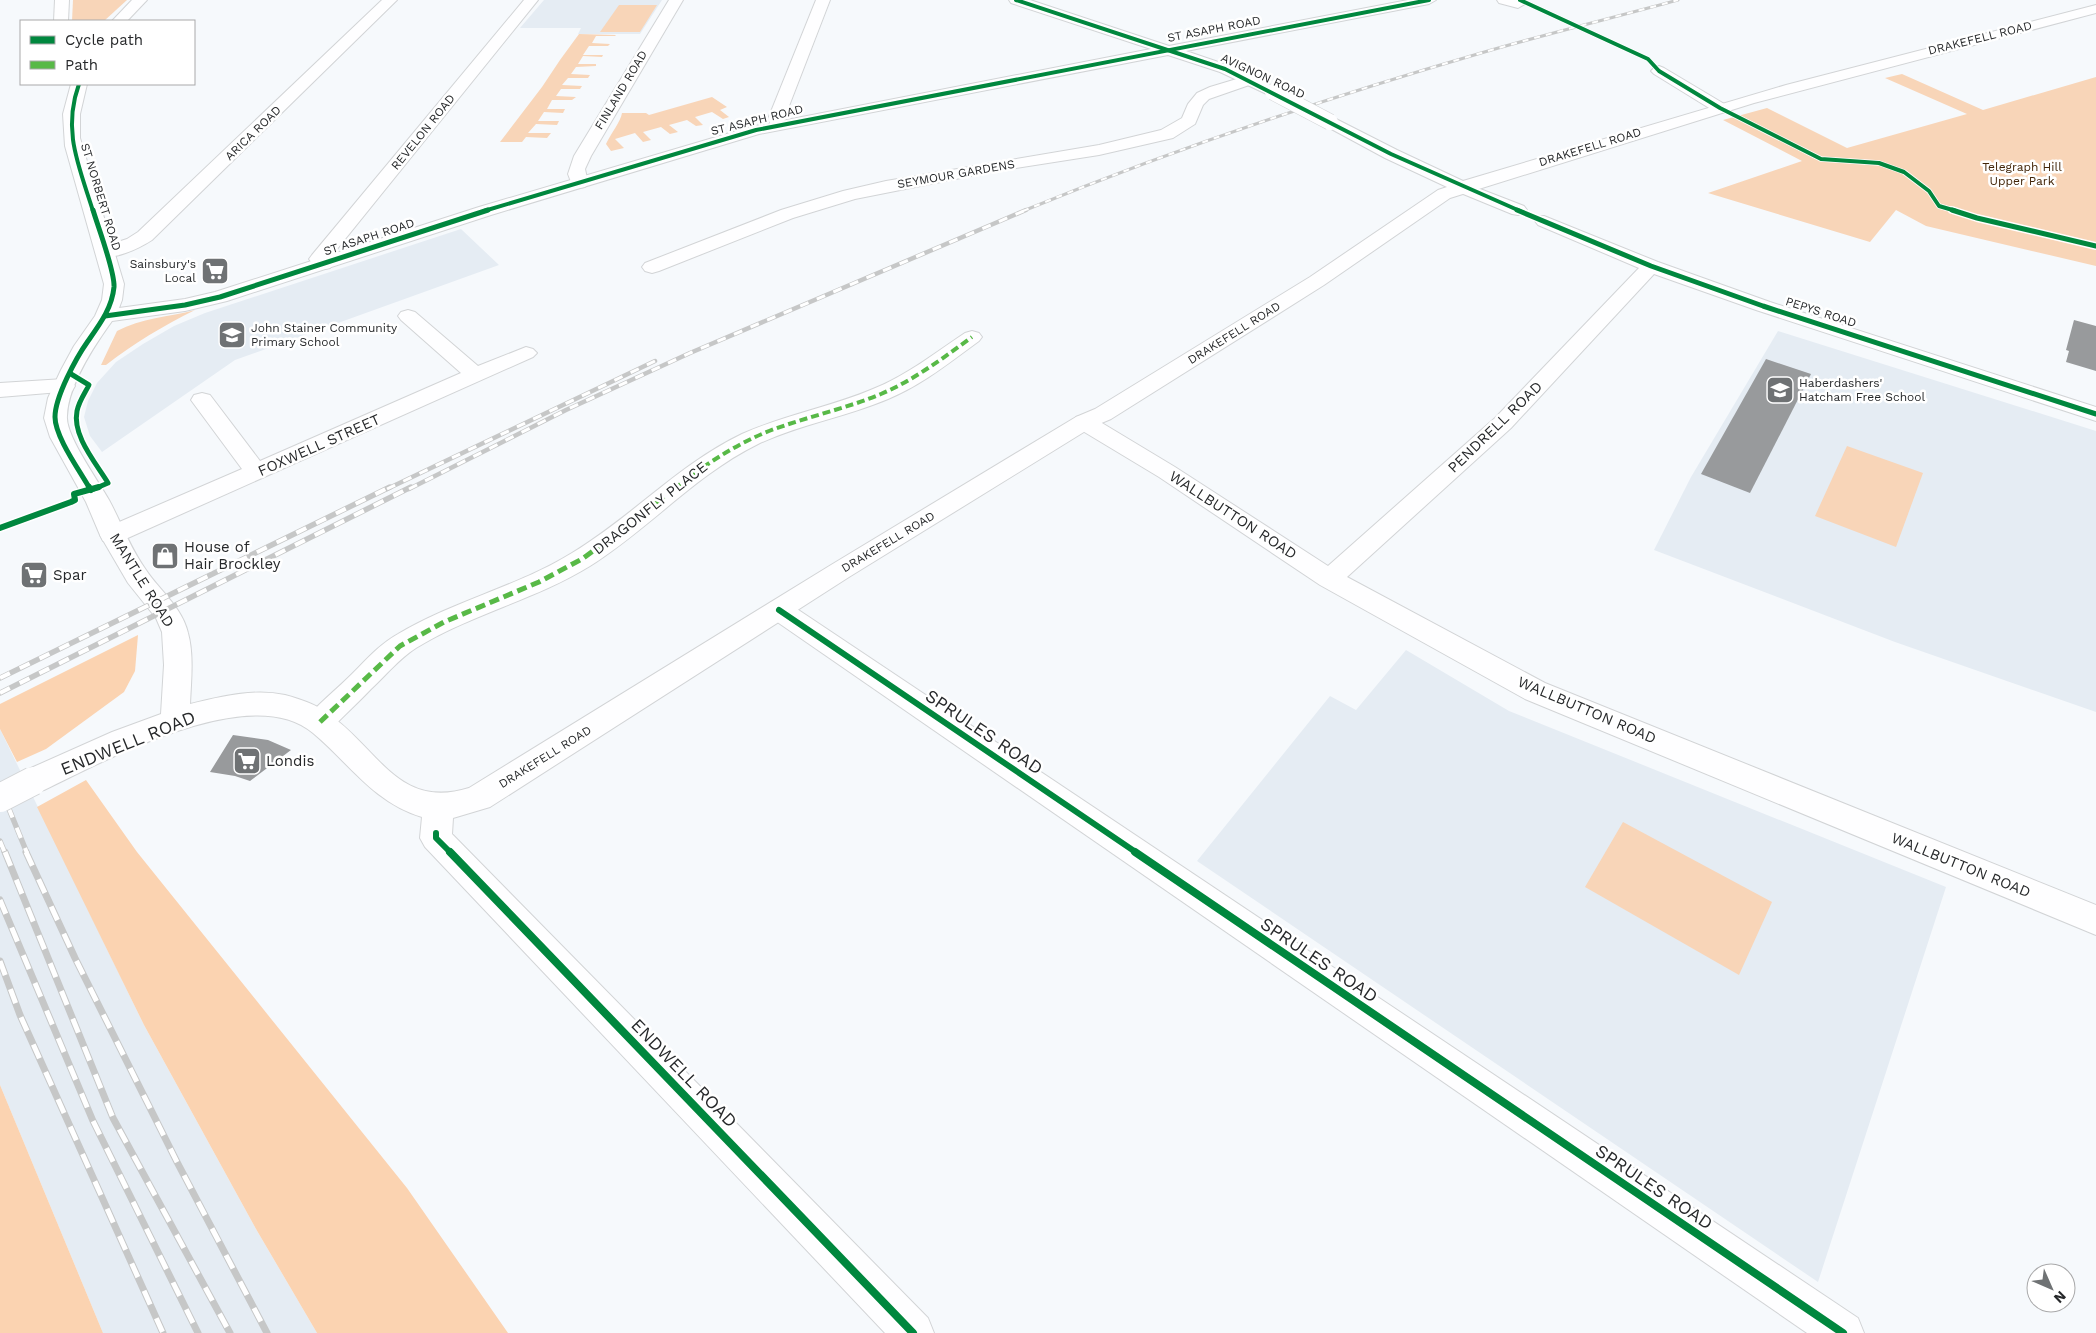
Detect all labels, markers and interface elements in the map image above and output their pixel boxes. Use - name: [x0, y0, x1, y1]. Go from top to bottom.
- street label: ST ASAPH ROAD: [1166, 13, 1262, 45]
- street label: DRAKEFELL ROAD: [1927, 18, 2033, 58]
- legend: [20, 20, 195, 85]
- text: Cycle path: [65, 31, 143, 49]
- street label: FINLAND ROAD: [592, 48, 650, 132]
- street label: AVIGNON ROAD: [1219, 50, 1307, 102]
- text: Path: [65, 56, 98, 74]
- street label: REVELON ROAD: [388, 91, 458, 173]
- street label: ST ASAPH ROAD: [709, 102, 805, 138]
- street label: ARICA ROAD: [222, 103, 284, 163]
- street label: DRAKEFELL ROAD: [1537, 125, 1643, 169]
- street label: ST NORBERT ROAD: [78, 142, 124, 252]
- street label: SEYMOUR GARDENS: [896, 157, 1016, 191]
- park label: Telegraph Hill Upper Park: [1982, 160, 2062, 188]
- street label: ST ASAPH ROAD: [322, 216, 416, 258]
- supermarket icon: Sainsbury's Local: [200, 256, 230, 286]
- place label: Sainsbury's Local: [130, 257, 196, 285]
- street label: PEPYS ROAD: [1784, 294, 1858, 330]
- street label: DRAKEFELL ROAD: [1185, 299, 1283, 367]
- school or university icon: John Stainer Community Primary School: [217, 320, 247, 350]
- place label: John Stainer Community Primary School: [251, 321, 398, 349]
- school or university icon: Haberdashers' Hatcham Free School: [1765, 375, 1795, 405]
- place label: Haberdashers' Hatcham Free School: [1799, 376, 1925, 404]
- street label: PENDRELL ROAD: [1444, 377, 1546, 477]
- street label: FOXWELL STREET: [255, 410, 383, 480]
- street label: DRAGONFLY PLACE: [589, 458, 711, 558]
- street label: WALLBUTTON ROAD: [1166, 467, 1300, 563]
- street label: DRAKEFELL ROAD: [839, 509, 937, 575]
- street label: MANTLE ROAD: [106, 529, 178, 631]
- place label: House of Hair Brockley: [184, 538, 281, 573]
- shop icon: House of Hair Brockley: [150, 541, 180, 571]
- supermarket icon: Spar: [19, 560, 49, 590]
- place label: Spar: [53, 566, 87, 584]
- street label: WALLBUTTON ROAD: [1515, 673, 1659, 747]
- street label: SPRULES ROAD: [922, 685, 1047, 779]
- street label: ENDWELL ROAD: [57, 706, 198, 779]
- street label: DRAKEFELL ROAD: [496, 723, 594, 791]
- supermarket icon: Londis: [232, 746, 262, 776]
- place label: Londis: [266, 752, 314, 770]
- street label: WALLBUTTON ROAD: [1889, 829, 2033, 901]
- street label: SPRULES ROAD: [1257, 913, 1382, 1007]
- street label: ENDWELL ROAD: [627, 1014, 742, 1131]
- street label: SPRULES ROAD: [1592, 1140, 1717, 1234]
- north arrow: [2026, 1263, 2076, 1313]
- text: N: [2051, 1288, 2070, 1307]

